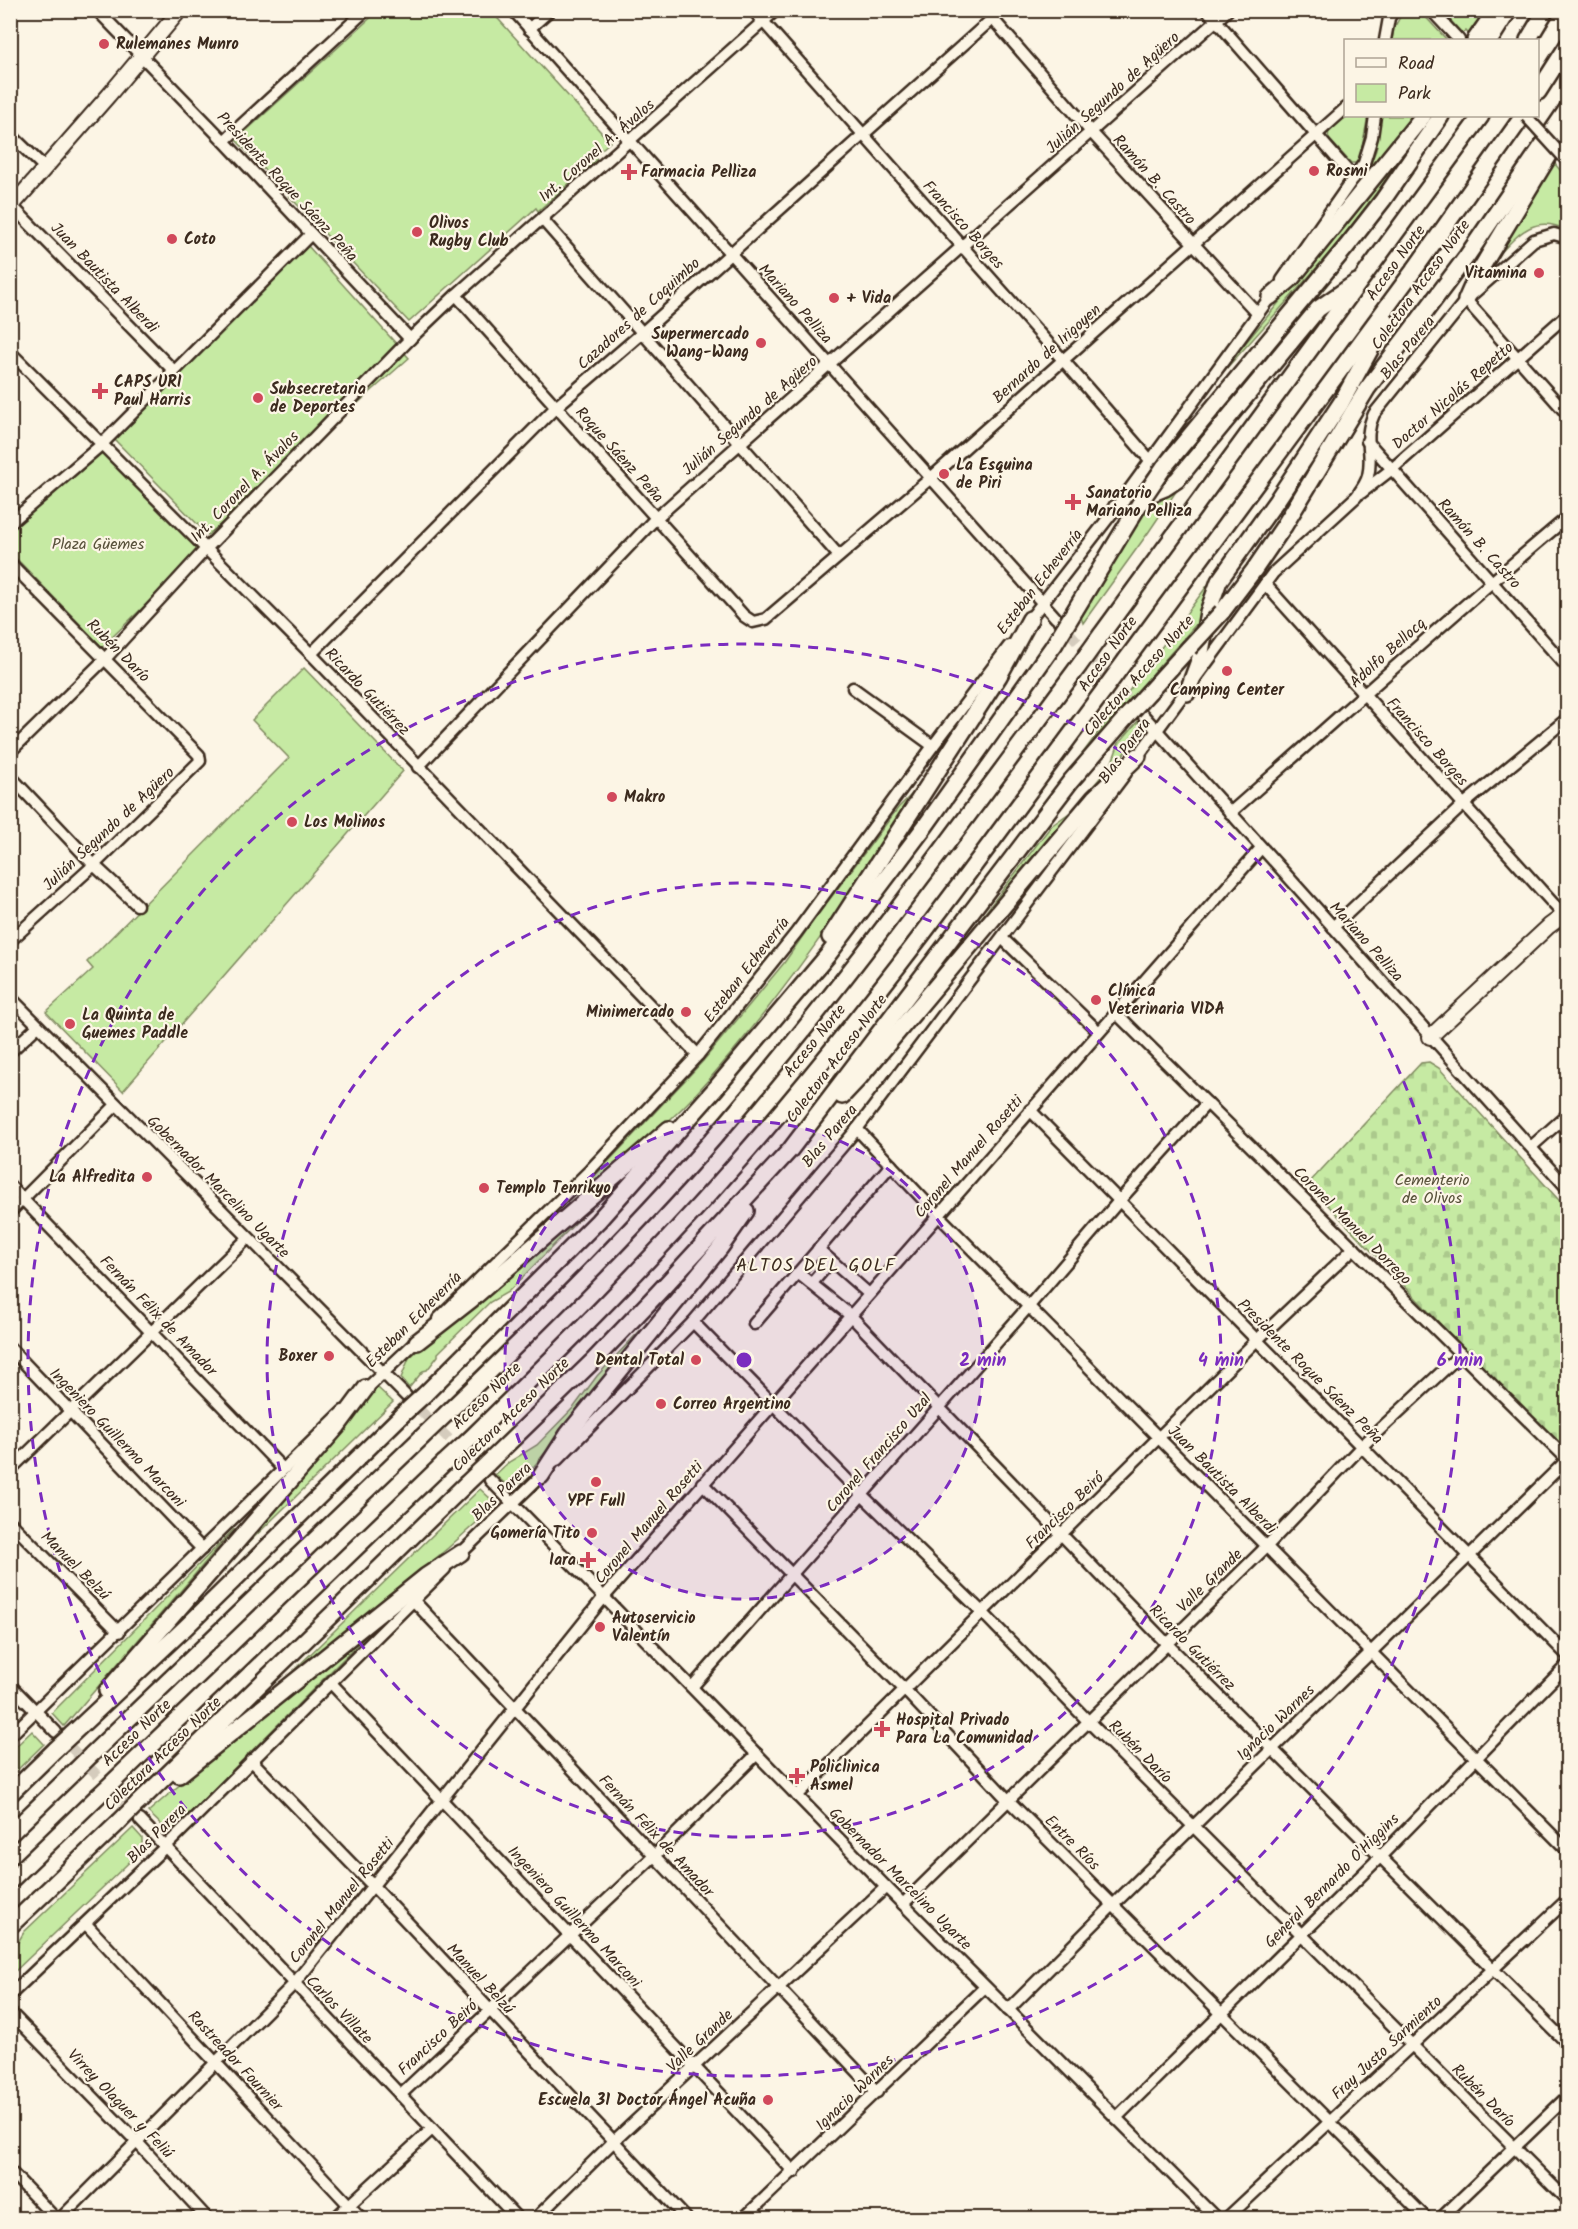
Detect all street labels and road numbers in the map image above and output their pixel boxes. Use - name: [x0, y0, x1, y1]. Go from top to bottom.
- street label: Julián Segundo de Agüero: [1040, 26, 1186, 160]
- street label: Int. Coronel A. Ávalos: [533, 93, 661, 209]
- street label: Presidente Roque Sáenz Peña: [210, 106, 364, 268]
- street label: Ramón B. Castro: [1106, 129, 1202, 231]
- street label: Francisco Borges: [916, 175, 1010, 275]
- street label: Colectora Acceso Norte: [1365, 214, 1477, 356]
- street label: Juan Bautista Alberdi: [44, 217, 165, 340]
- street label: Acceso Norte: [1360, 220, 1432, 306]
- street label: Cazadores de Coquimbo: [572, 252, 706, 376]
- street label: Mariano Pelliza: [752, 258, 838, 350]
- street label: Bernardo de Irigoyen: [987, 298, 1107, 410]
- street label: Blas Parera: [1374, 310, 1442, 386]
- street label: Doctor Nicolás Repetto: [1386, 336, 1520, 456]
- street label: Julián Segundo de Agüero: [677, 350, 823, 482]
- street label: Roque Sáenz Peña: [569, 401, 669, 509]
- street label: Int. Coronel A. Ávalos: [185, 425, 305, 549]
- street label: Ramón B. Castro: [1431, 493, 1527, 595]
- street label: Esteban Echeverría: [991, 524, 1089, 640]
- street label: Colectora Acceso Norte: [1077, 610, 1201, 742]
- street label: Acceso Norte: [1072, 611, 1144, 697]
- street label: Adolfo Bellocq: [1344, 612, 1432, 694]
- street label: Rubén Darío: [80, 613, 156, 689]
- street label: Ricardo Gutiérrez: [318, 642, 416, 742]
- street label: Francisco Borges: [1380, 692, 1474, 792]
- street label: Blas Parera: [1092, 713, 1158, 789]
- street label: Julián Segundo de Agüero: [37, 761, 181, 897]
- street label: Mariano Pelliza: [1323, 896, 1409, 988]
- street label: Esteban Echeverría: [698, 912, 796, 1028]
- street label: Colectora Acceso Norte: [780, 989, 894, 1129]
- street label: Acceso Norte: [777, 999, 853, 1083]
- street label: Coronel Manuel Rosetti: [908, 1089, 1030, 1224]
- street label: Blas Parera: [796, 1099, 864, 1173]
- street label: Gobernador Marcelino Ugarte: [141, 1110, 295, 1264]
- street label: Coronel Manuel Dorrego: [1287, 1161, 1417, 1291]
- street label: Fernán Félix de Amador: [93, 1250, 224, 1384]
- street label: Esteban Echeverría: [360, 1266, 468, 1374]
- street label: Presidente Roque Sáenz Peña: [1231, 1293, 1389, 1451]
- street label: Colectora Acceso Norte: [446, 1352, 576, 1478]
- street label: Acceso Norte: [447, 1356, 527, 1436]
- street label: Ingeniero Guillermo Marconi: [43, 1362, 192, 1515]
- street label: Coronel Francisco Uzal: [820, 1387, 938, 1518]
- street label: Juan Bautista Alberdi: [1161, 1419, 1283, 1541]
- street label: Coronel Manuel Rosetti: [588, 1455, 710, 1590]
- street label: Blas Parera: [466, 1456, 538, 1528]
- street label: Francisco Beiró: [1020, 1466, 1111, 1555]
- street label: Manuel Belzú: [34, 1525, 116, 1607]
- street label: Valle Grande: [1171, 1543, 1249, 1619]
- street label: Ricardo Gutiérrez: [1143, 1599, 1241, 1697]
- street label: Ignacio Warnes: [1231, 1679, 1321, 1767]
- street label: Colectora Acceso Norte: [98, 1691, 228, 1817]
- street label: Acceso Norte: [97, 1693, 177, 1773]
- street label: Rubén Darío: [1102, 1714, 1178, 1790]
- street label: Fernán Félix de Amador: [592, 1769, 721, 1904]
- street label: Blas Parera: [121, 1798, 193, 1870]
- street label: Gobernador Marcelino Ugarte: [823, 1802, 977, 1956]
- street label: General Bernardo O'Higgins: [1259, 1808, 1405, 1954]
- street label: Entre Ríos: [1038, 1809, 1106, 1877]
- street label: Coronel Manuel Rosetti: [283, 1832, 402, 1970]
- street label: Ingeniero Guillermo Marconi: [501, 1840, 648, 1995]
- street label: Manuel Belzú: [440, 1938, 520, 2021]
- street label: Carlos Villate: [299, 1970, 379, 2050]
- street label: Fray Justo Sarmiento: [1326, 1990, 1448, 2106]
- street label: Francisco Beiró: [392, 1994, 484, 2082]
- street label: Valle Grande: [661, 2003, 739, 2079]
- street label: Rastreador Fournier: [181, 2005, 290, 2118]
- street label: Virrey Olaguer y Feliú: [61, 2043, 179, 2165]
- street label: Ignacio Warnes: [810, 2049, 900, 2137]
- street label: Rubén Darío: [1445, 2058, 1521, 2134]

